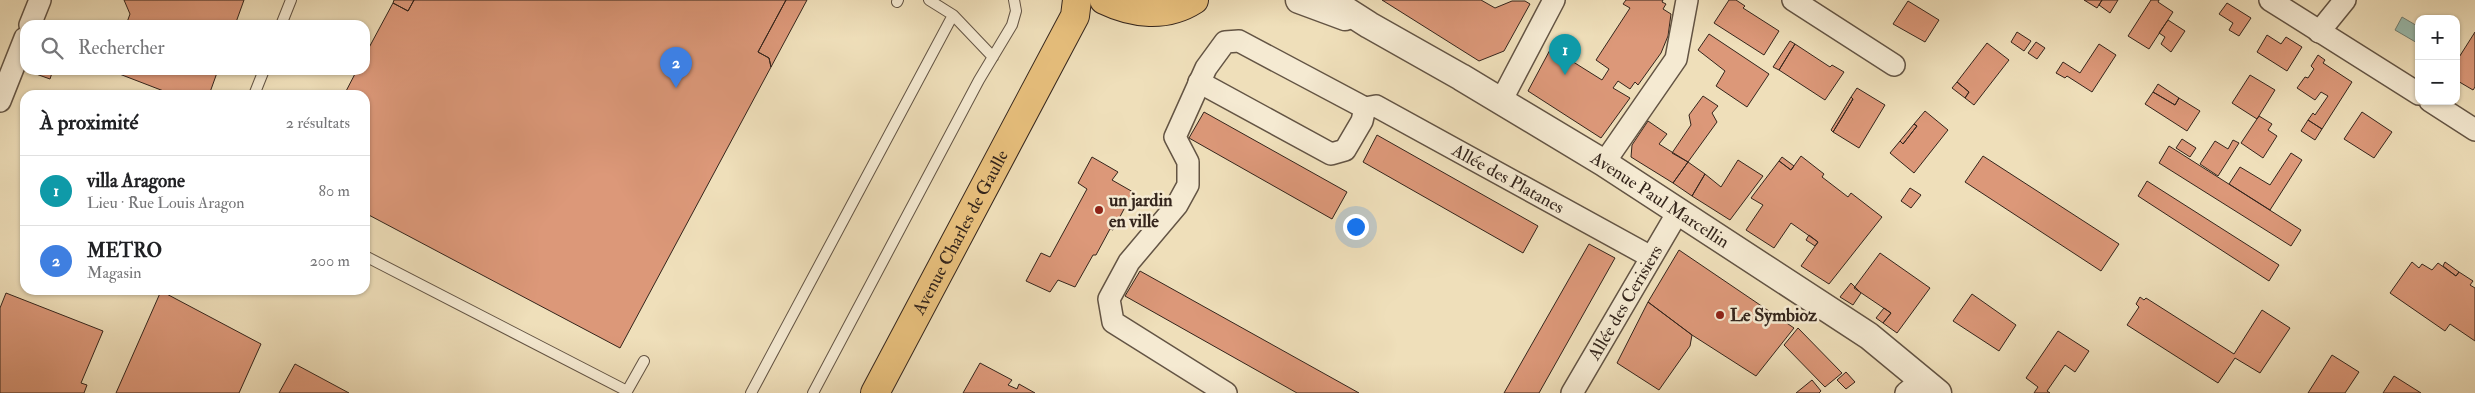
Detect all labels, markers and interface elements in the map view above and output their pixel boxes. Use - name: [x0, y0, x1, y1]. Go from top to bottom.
- map controls: [2415, 15, 2460, 105]
- button: +: [2415, 15, 2460, 60]
- search box: [20, 20, 370, 75]
- icon: search: [38, 34, 66, 62]
- pin: 1: [1549, 34, 1581, 75]
- text: Rechercher: [78, 36, 165, 60]
- pin: 2: [660, 47, 692, 88]
- button: −: [2415, 60, 2460, 105]
- text: À proximité: [40, 109, 138, 136]
- text: 2 résultats: [286, 113, 350, 133]
- street label: Allée des Platanes: [1447, 138, 1568, 219]
- street label: Avenue Charles de Gaulle: [907, 145, 1014, 320]
- street label: Avenue Paul Marcellin: [1586, 146, 1734, 253]
- text: villa Aragone: [87, 169, 185, 193]
- text: 1: [53, 181, 59, 201]
- text: 80 m: [319, 181, 350, 201]
- place label: un jardin en ville: [1108, 189, 1173, 233]
- text: Lieu · Rue Louis Aragon: [87, 193, 245, 213]
- marker: un jardin en ville: [1093, 204, 1105, 216]
- your location: [1343, 214, 1369, 240]
- text: METRO: [87, 239, 162, 263]
- street label: Allée des Cerisiers: [1582, 241, 1668, 365]
- text: 2: [52, 251, 60, 271]
- text: 200 m: [310, 251, 350, 271]
- text: Magasin: [87, 263, 141, 283]
- place label: Le Symbioz: [1730, 304, 1817, 327]
- marker: Le Symbioz: [1714, 309, 1726, 321]

